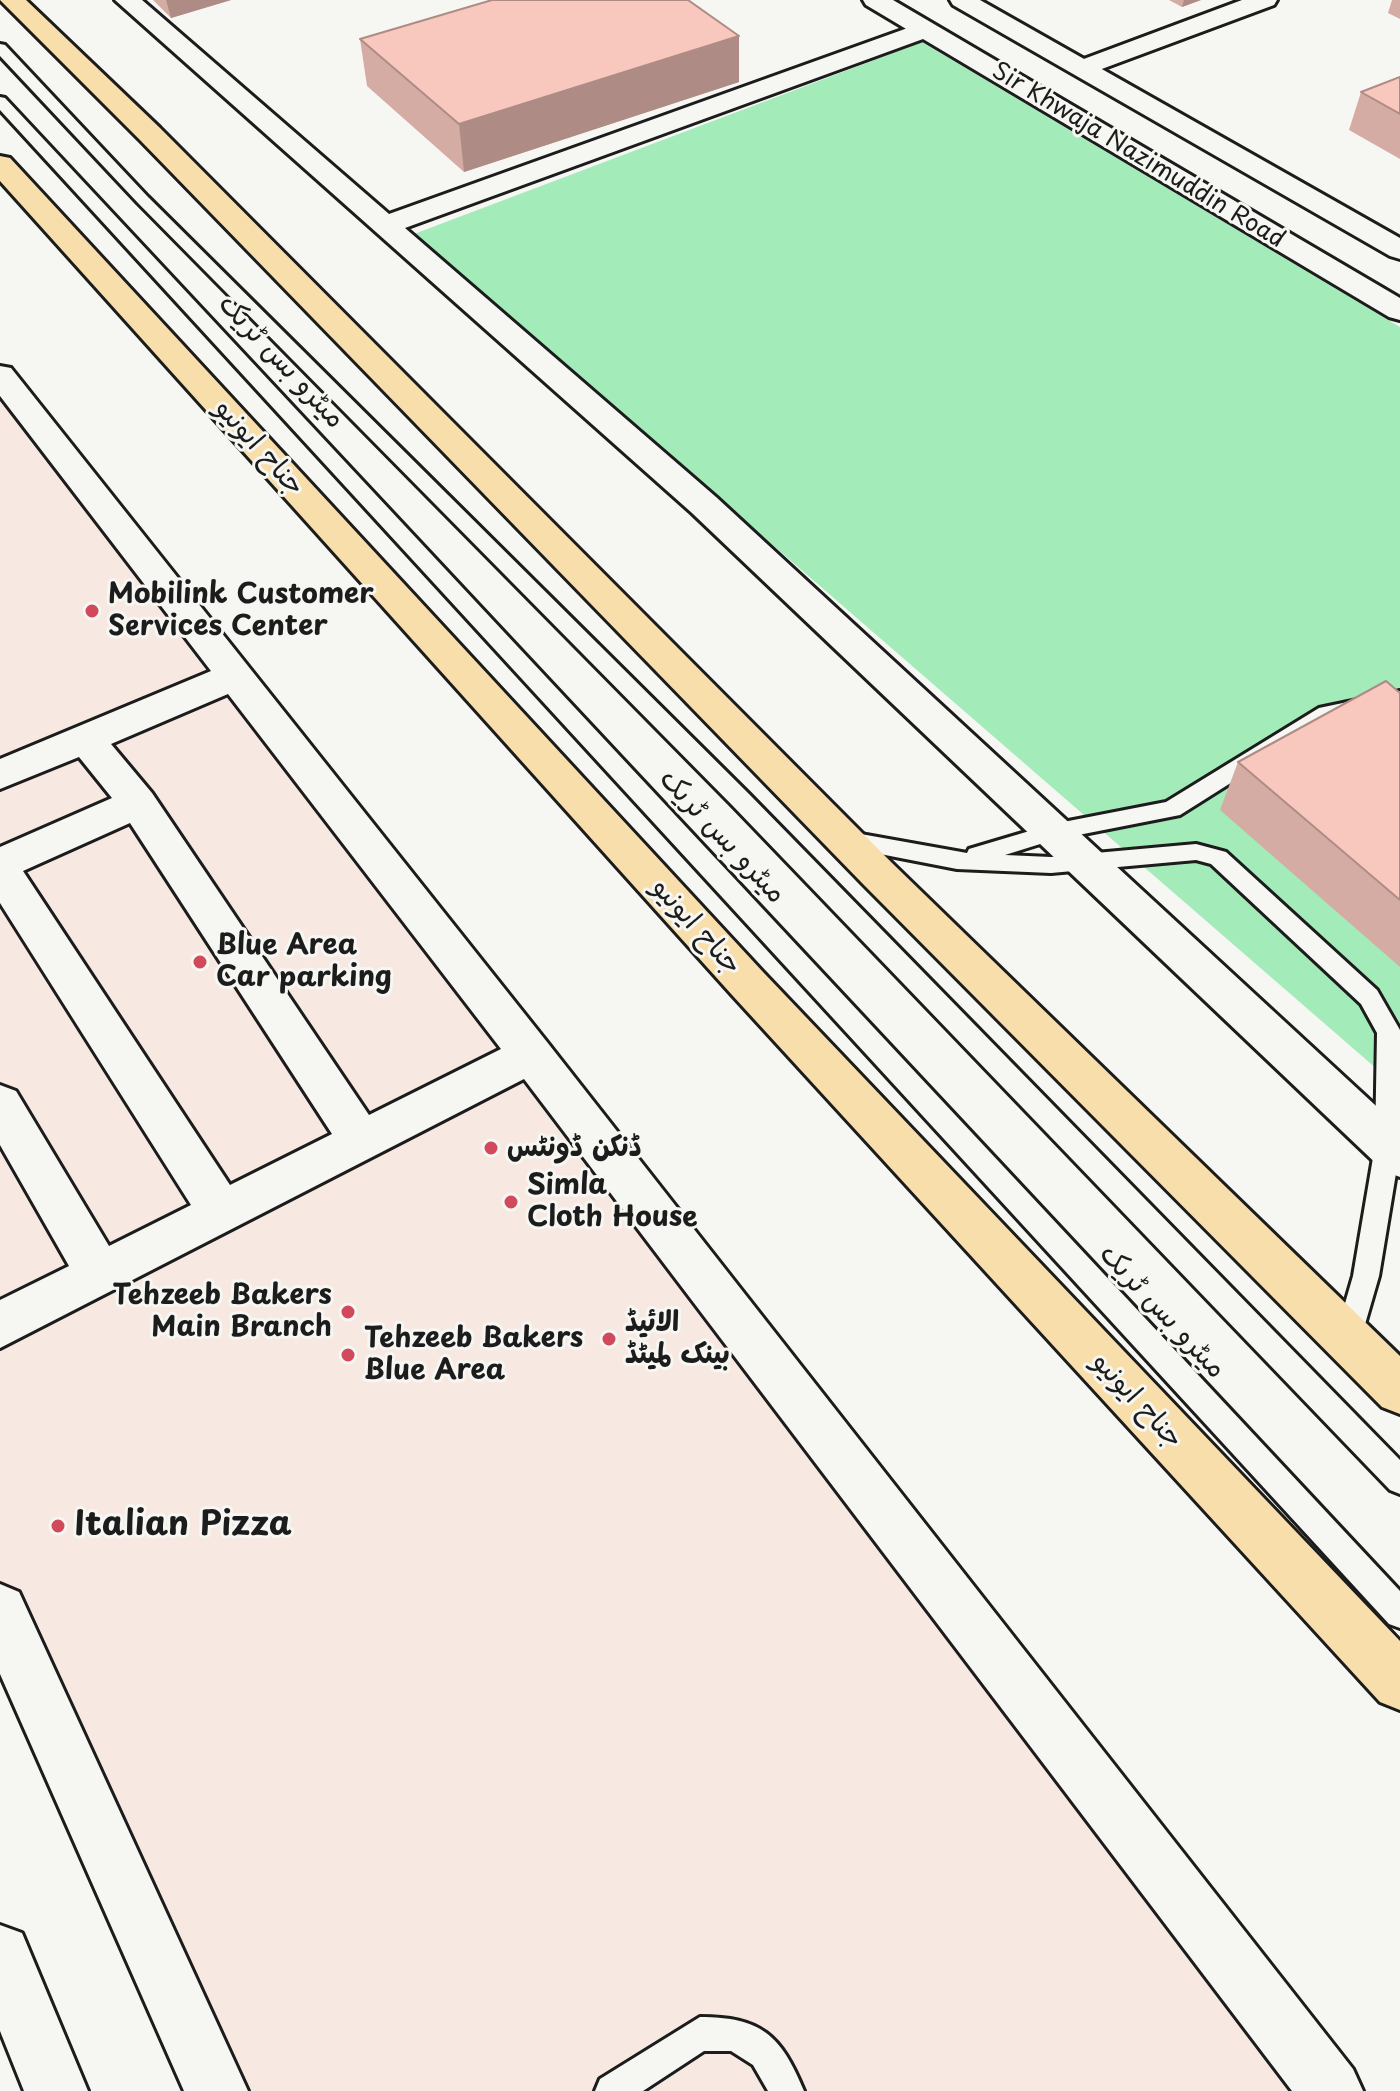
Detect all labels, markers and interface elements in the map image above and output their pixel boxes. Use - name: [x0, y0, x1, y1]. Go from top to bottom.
- street label: Sir Khwaja Nazimuddin Road: [987, 57, 1289, 255]
- street label: میٹرو بس ٹریک: [211, 288, 351, 436]
- street label: جناح ایونیو: [207, 393, 311, 503]
- place label: Mobilink Customer Services Center: [108, 578, 374, 644]
- marker: Mobilink Customer Services Center: [83, 602, 101, 620]
- street label: میٹرو بس ٹریک: [652, 763, 792, 911]
- street label: جناح ایونیو: [644, 872, 748, 982]
- place label: Blue Area Car parking: [216, 929, 392, 995]
- marker: Blue Area Car parking: [191, 953, 209, 971]
- place label: ڈنکن ڈونٹس: [507, 1131, 642, 1165]
- marker: ڈنکن ڈونٹس: [482, 1139, 500, 1157]
- place label: Simla Cloth House: [527, 1169, 698, 1235]
- marker: Simla Cloth House: [502, 1193, 520, 1211]
- street label: میٹرو بس ٹریک: [1092, 1238, 1232, 1386]
- place label: Tehzeeb Bakers Main Branch: [113, 1279, 332, 1345]
- marker: Tehzeeb Bakers Main Branch: [339, 1303, 357, 1321]
- place label: الائیڈ بینک لمیٹڈ: [625, 1306, 730, 1372]
- place label: Tehzeeb Bakers Blue Area: [364, 1322, 583, 1388]
- marker: الائیڈ بینک لمیٹڈ: [600, 1330, 618, 1348]
- marker: Tehzeeb Bakers Blue Area: [339, 1346, 357, 1364]
- street label: جناح ایونیو: [1084, 1346, 1190, 1456]
- place label: Italian Pizza: [74, 1506, 292, 1546]
- marker: Italian Pizza: [49, 1517, 67, 1535]

